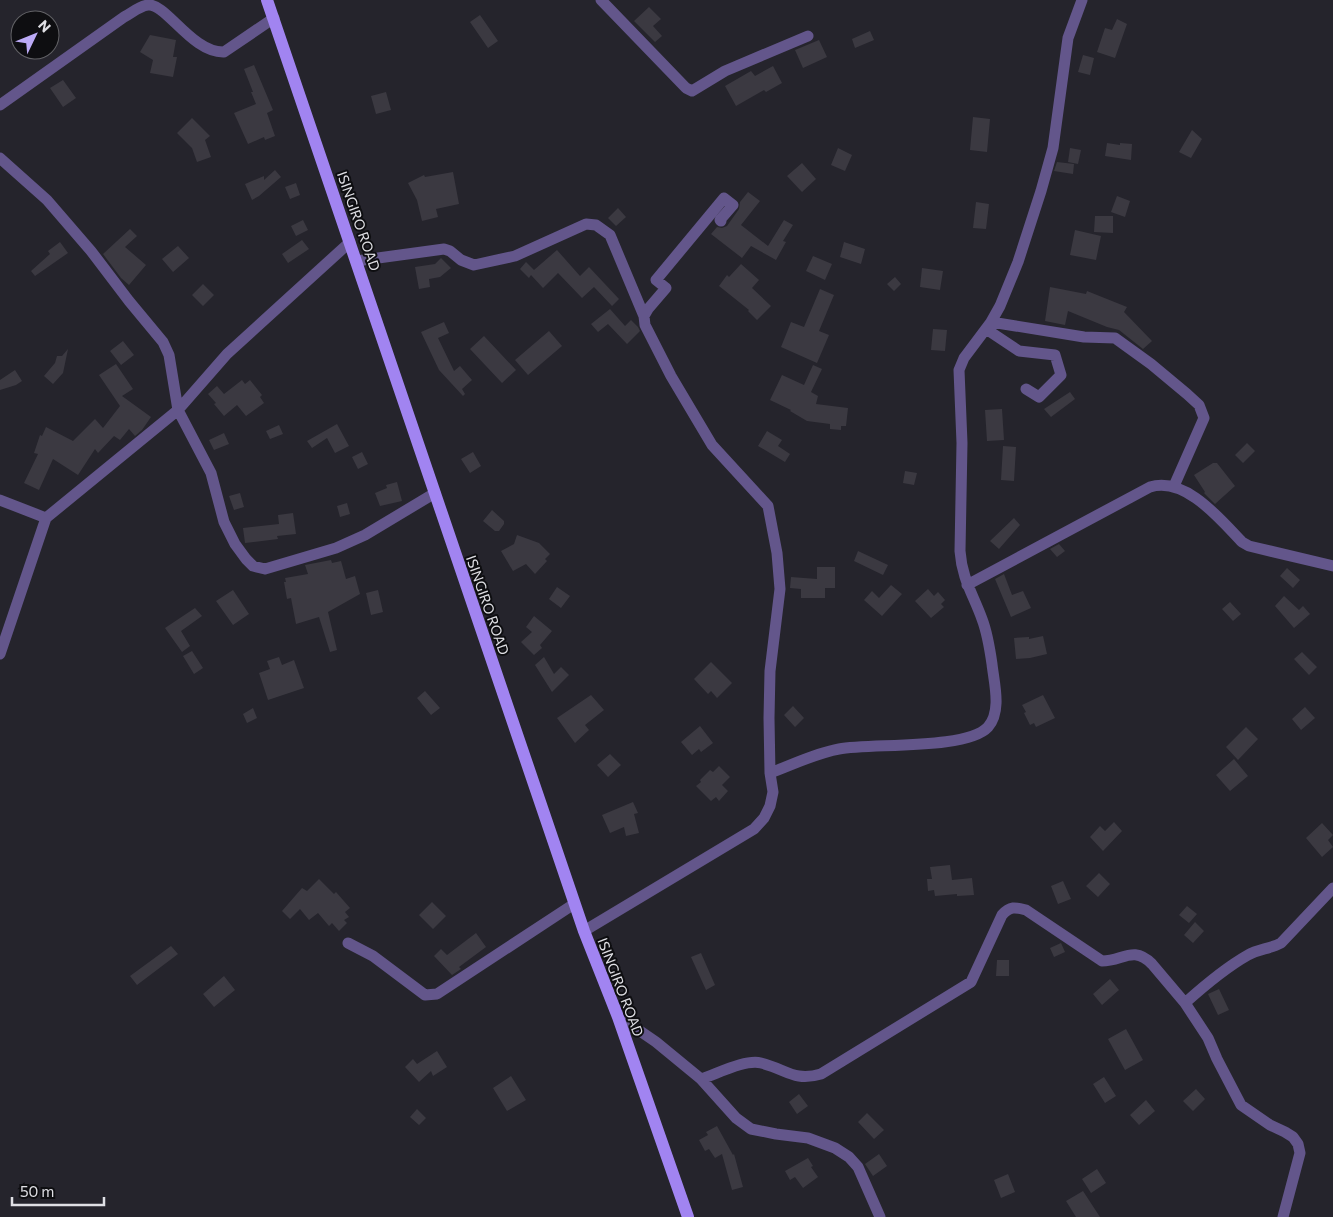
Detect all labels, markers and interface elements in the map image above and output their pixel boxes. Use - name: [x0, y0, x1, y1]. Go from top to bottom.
- north arrow: [10, 10, 60, 60]
- text: N: [35, 16, 55, 35]
- street label: ISINGIRO ROAD: [334, 169, 384, 273]
- street label: ISINGIRO ROAD: [463, 553, 513, 657]
- street label: ISINGIRO ROAD: [594, 935, 648, 1039]
- scale bar: [12, 1174, 105, 1206]
- text: 50 m: [20, 1182, 54, 1200]

